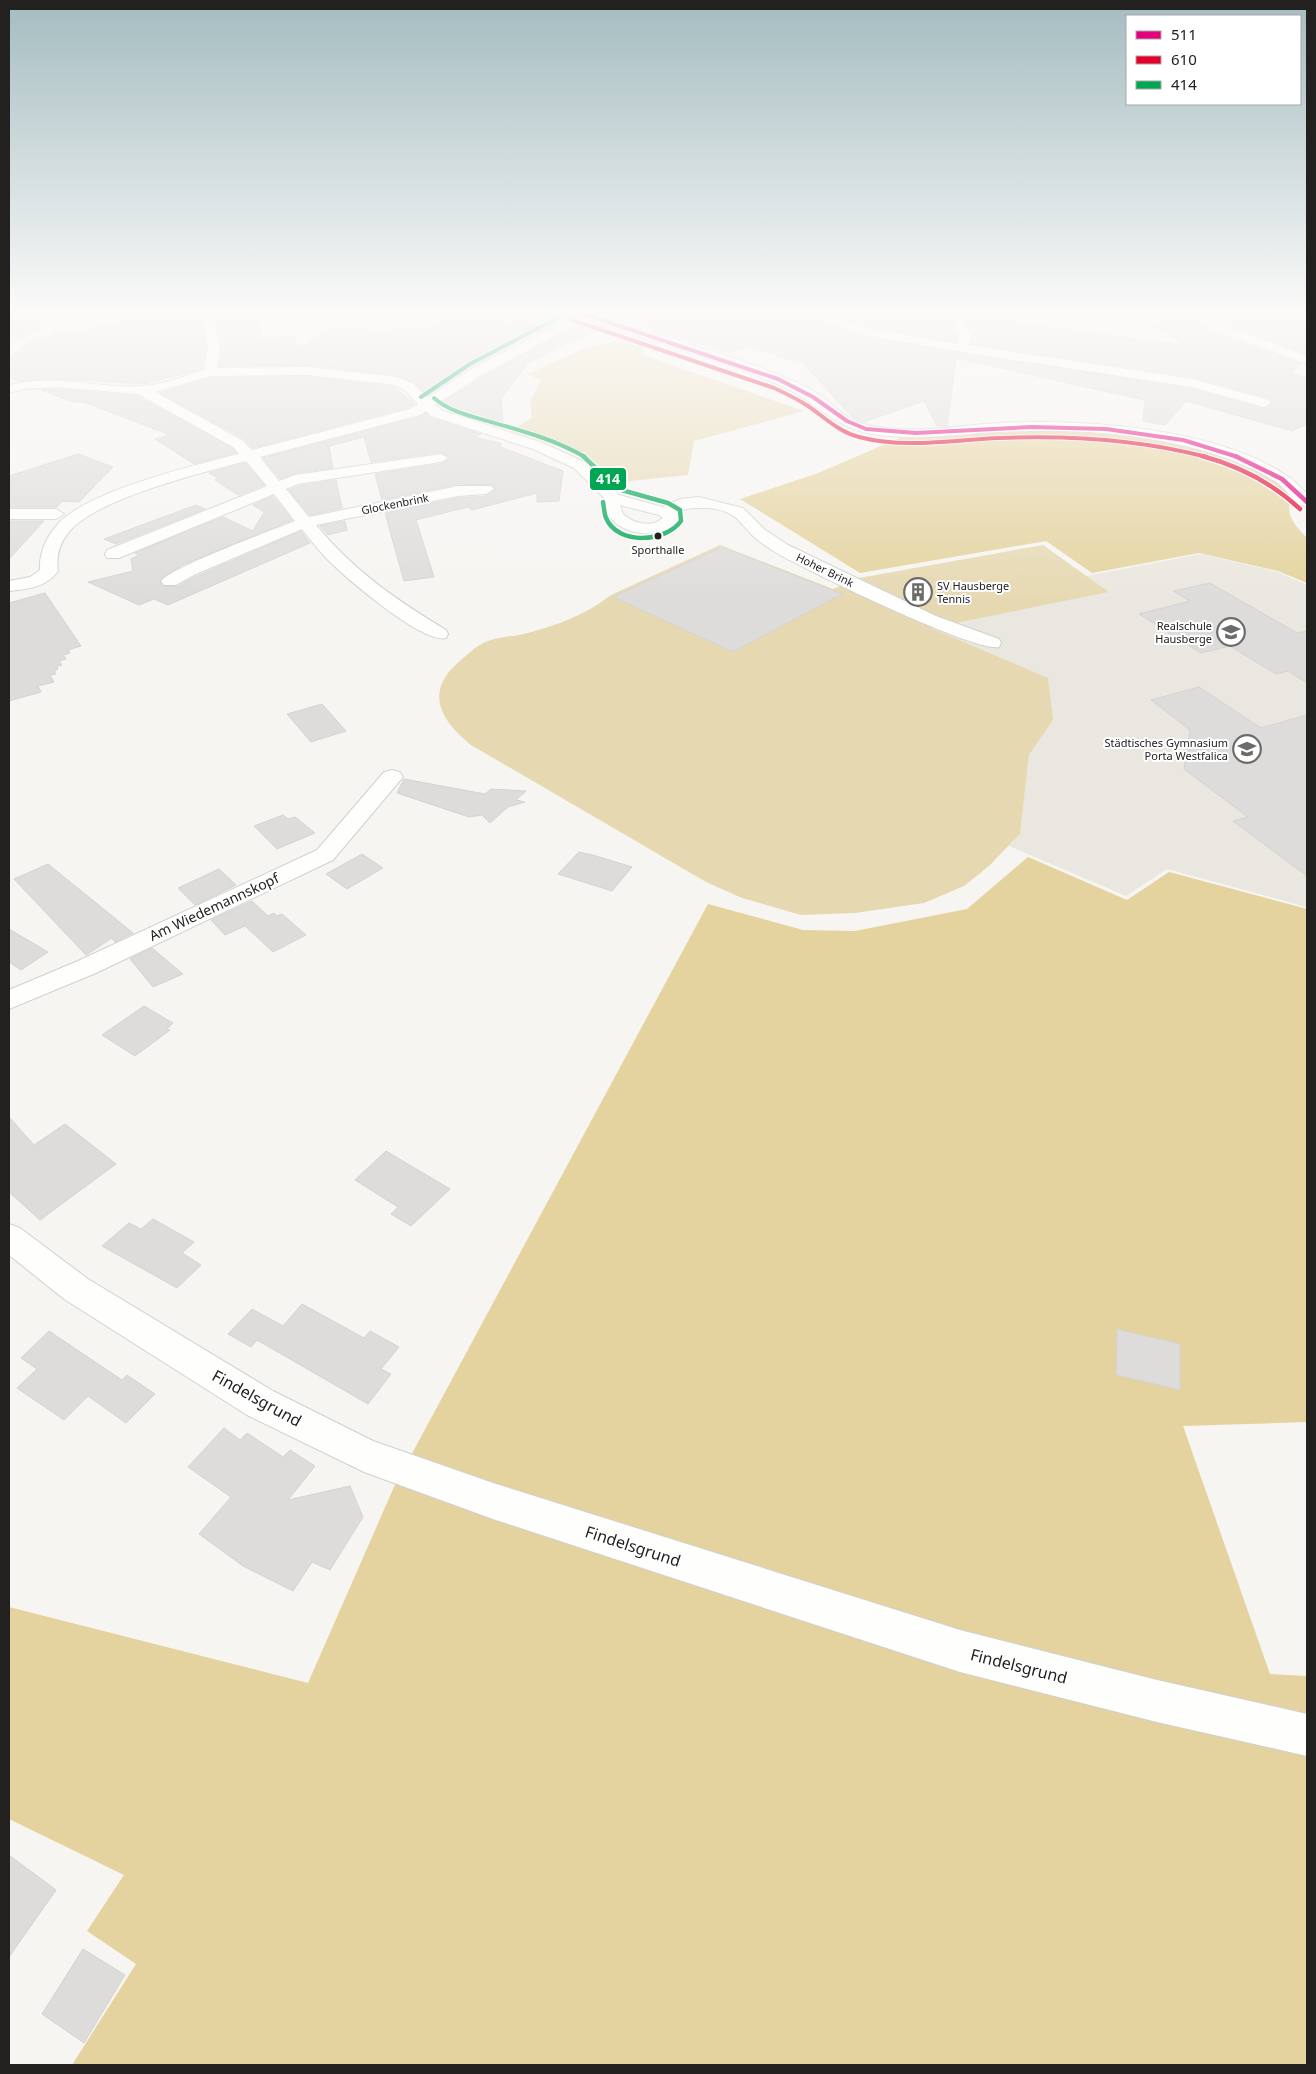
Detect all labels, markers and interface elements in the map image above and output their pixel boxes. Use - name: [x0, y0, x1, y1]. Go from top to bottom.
- legend: [1126, 15, 1301, 105]
- text: 511: [1171, 24, 1197, 44]
- text: 610: [1171, 49, 1197, 69]
- text: 414: [1171, 74, 1197, 94]
- line badge: 414: [589, 467, 627, 491]
- text: 414: [596, 469, 620, 488]
- street label: Glockenbrink: [360, 490, 430, 517]
- marker: Sporthalle: [653, 531, 663, 541]
- place label: Sporthalle: [632, 542, 684, 557]
- street label: Hoher Brink: [794, 549, 857, 590]
- building icon: SV Hausberge Tennis: [903, 577, 933, 607]
- place label: SV Hausberge Tennis: [937, 578, 1009, 606]
- school or university icon: Realschule Hausberge: [1216, 617, 1246, 647]
- place label: Realschule Hausberge: [1155, 618, 1212, 646]
- school or university icon: Städtisches Gymnasium Porta Westfalica: [1232, 734, 1262, 764]
- place label: Städtisches Gymnasium Porta Westfalica: [1105, 735, 1228, 763]
- street label: Am Wiedemannskopf: [146, 868, 283, 945]
- street label: Findelsgrund: [208, 1364, 306, 1432]
- street label: Findelsgrund: [583, 1520, 683, 1572]
- street label: Findelsgrund: [968, 1643, 1070, 1689]

